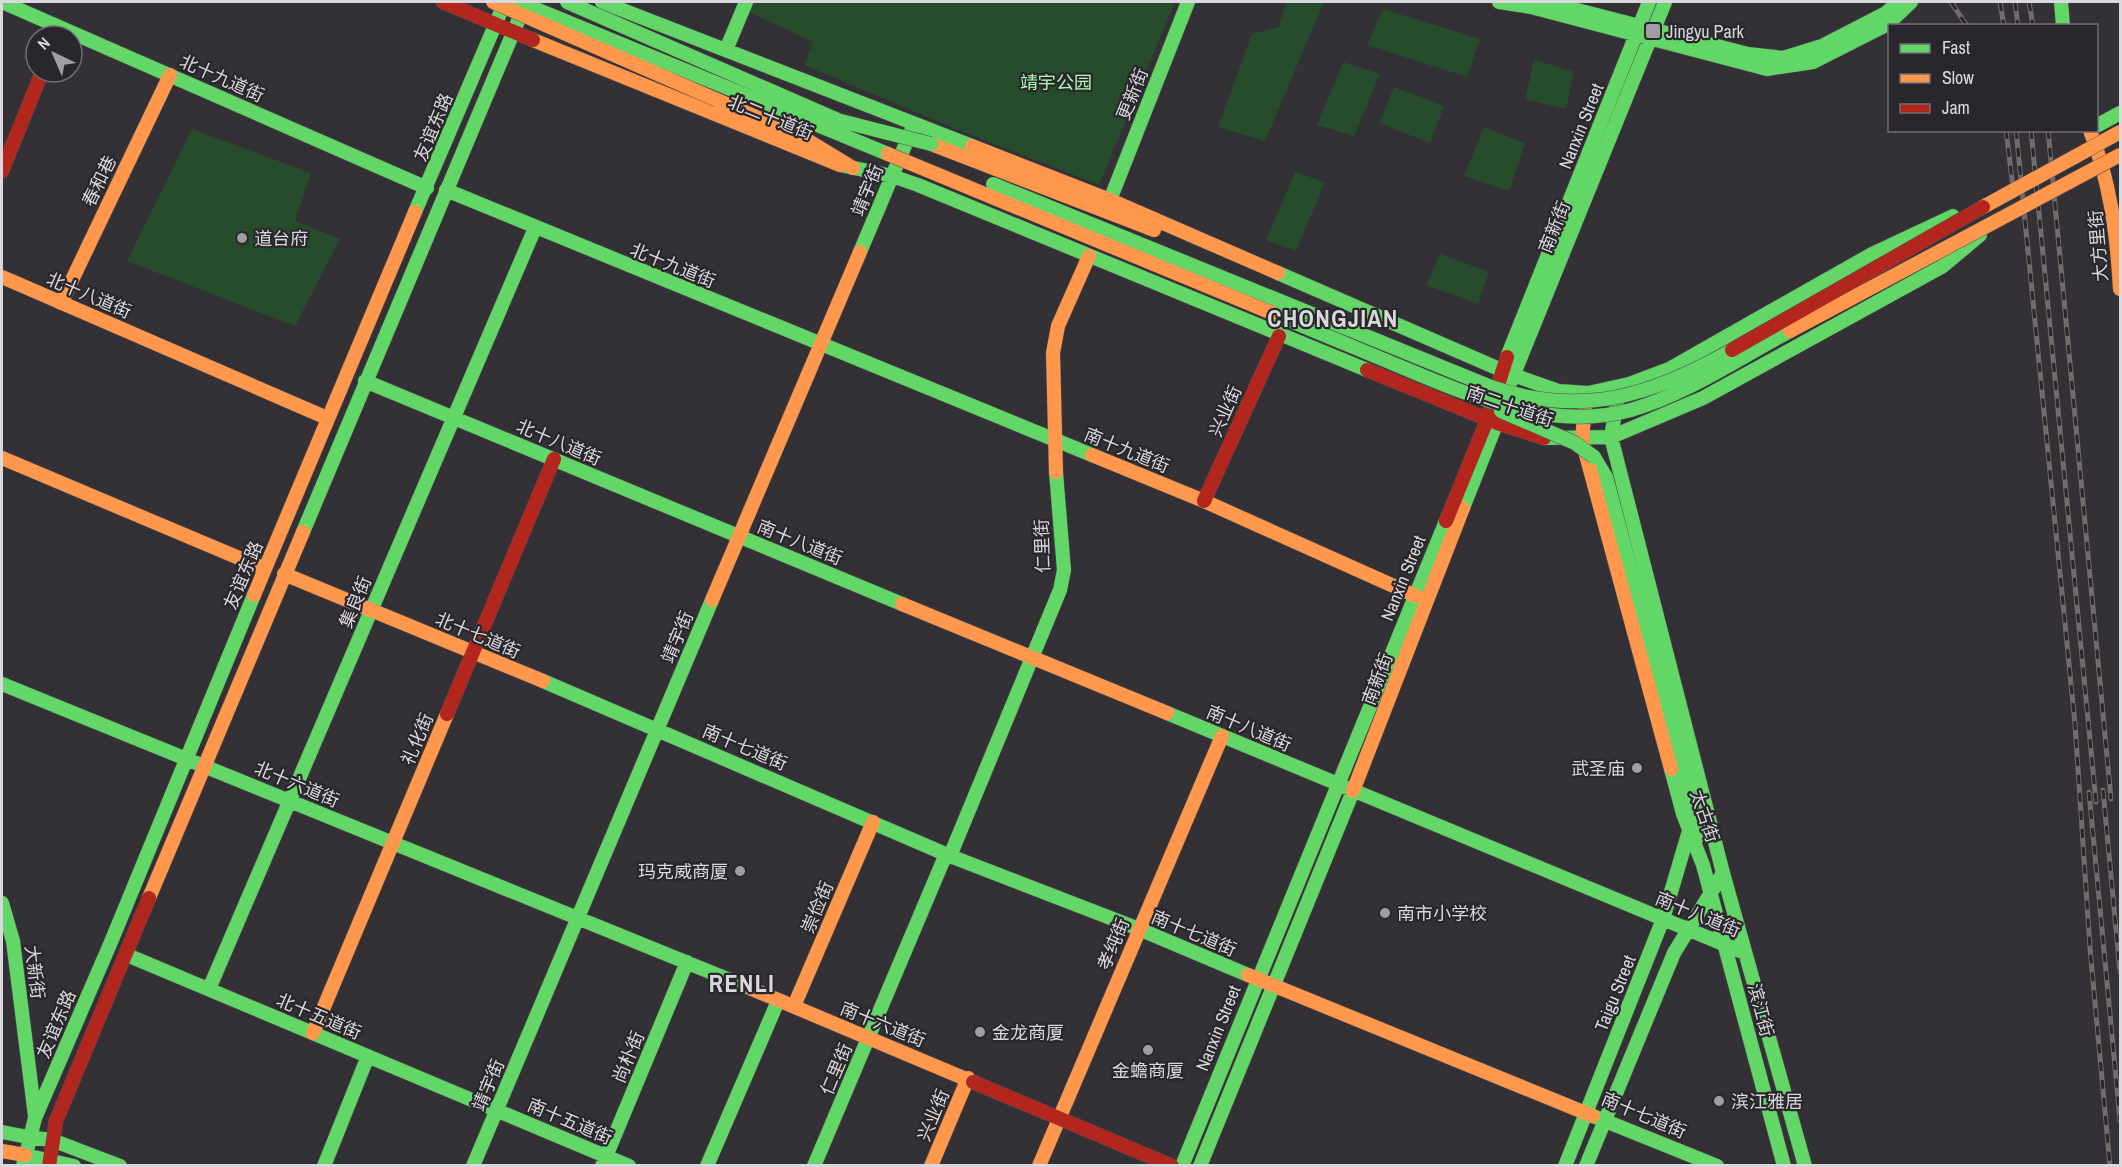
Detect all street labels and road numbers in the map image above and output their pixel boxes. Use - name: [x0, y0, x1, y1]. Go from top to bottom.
- street label: 北十九道街: [176, 48, 268, 108]
- street label: 更新街: [1110, 64, 1154, 124]
- street label: Nanxin Street: [1553, 79, 1609, 173]
- street label: 友谊东路: [407, 89, 459, 165]
- street label: 北二十道街: [725, 89, 817, 145]
- street label: 春和巷: [76, 151, 122, 211]
- street label: 靖宇街: [845, 160, 889, 220]
- street label: 南新街: [1532, 197, 1576, 257]
- street label: 大方里街: [2082, 209, 2114, 283]
- street label: 北十九道街: [627, 237, 719, 293]
- street label: 北十八道街: [43, 266, 135, 324]
- street label: 南二十道街: [1463, 380, 1557, 432]
- street label: 兴业街: [1203, 381, 1247, 441]
- street label: 北十八道街: [513, 413, 605, 471]
- street label: 南十九道街: [1081, 422, 1173, 478]
- street label: 南十八道街: [754, 514, 846, 570]
- street label: 仁里街: [1029, 519, 1055, 573]
- street label: Nanxin Street: [1375, 531, 1431, 625]
- street label: 友谊东路: [217, 537, 269, 613]
- street label: 集良街: [333, 572, 377, 632]
- street label: 北十七道街: [432, 606, 524, 664]
- street label: 靖宇街: [655, 607, 699, 667]
- street label: 南新街: [1356, 649, 1398, 709]
- street label: 南十八道街: [1203, 699, 1295, 757]
- street label: 礼化街: [395, 709, 439, 769]
- street label: 南十七道街: [699, 718, 791, 776]
- street label: 北十六道街: [251, 755, 343, 813]
- street label: 太古街: [1684, 786, 1726, 846]
- street label: 崇俭街: [795, 877, 839, 937]
- street label: 南十八道街: [1652, 886, 1744, 942]
- street label: 南十七道街: [1148, 904, 1240, 962]
- street label: 孝纯街: [1091, 914, 1135, 974]
- street label: 大新街: [19, 944, 51, 1000]
- street label: Taigu Street: [1588, 951, 1642, 1035]
- street label: Nanxin Street: [1190, 981, 1246, 1075]
- street label: 滨江街: [1742, 981, 1780, 1039]
- street label: 友谊东路: [30, 986, 82, 1062]
- street label: 北十五道街: [273, 987, 365, 1045]
- street label: 南十六道街: [837, 996, 929, 1052]
- street label: 尚朴街: [606, 1027, 650, 1087]
- street label: 仁里街: [814, 1039, 858, 1099]
- street label: 靖宇街: [466, 1055, 510, 1115]
- street label: 兴业街: [911, 1085, 955, 1145]
- street label: 南十七道街: [1598, 1086, 1690, 1144]
- street label: 南十五道街: [524, 1092, 616, 1150]

